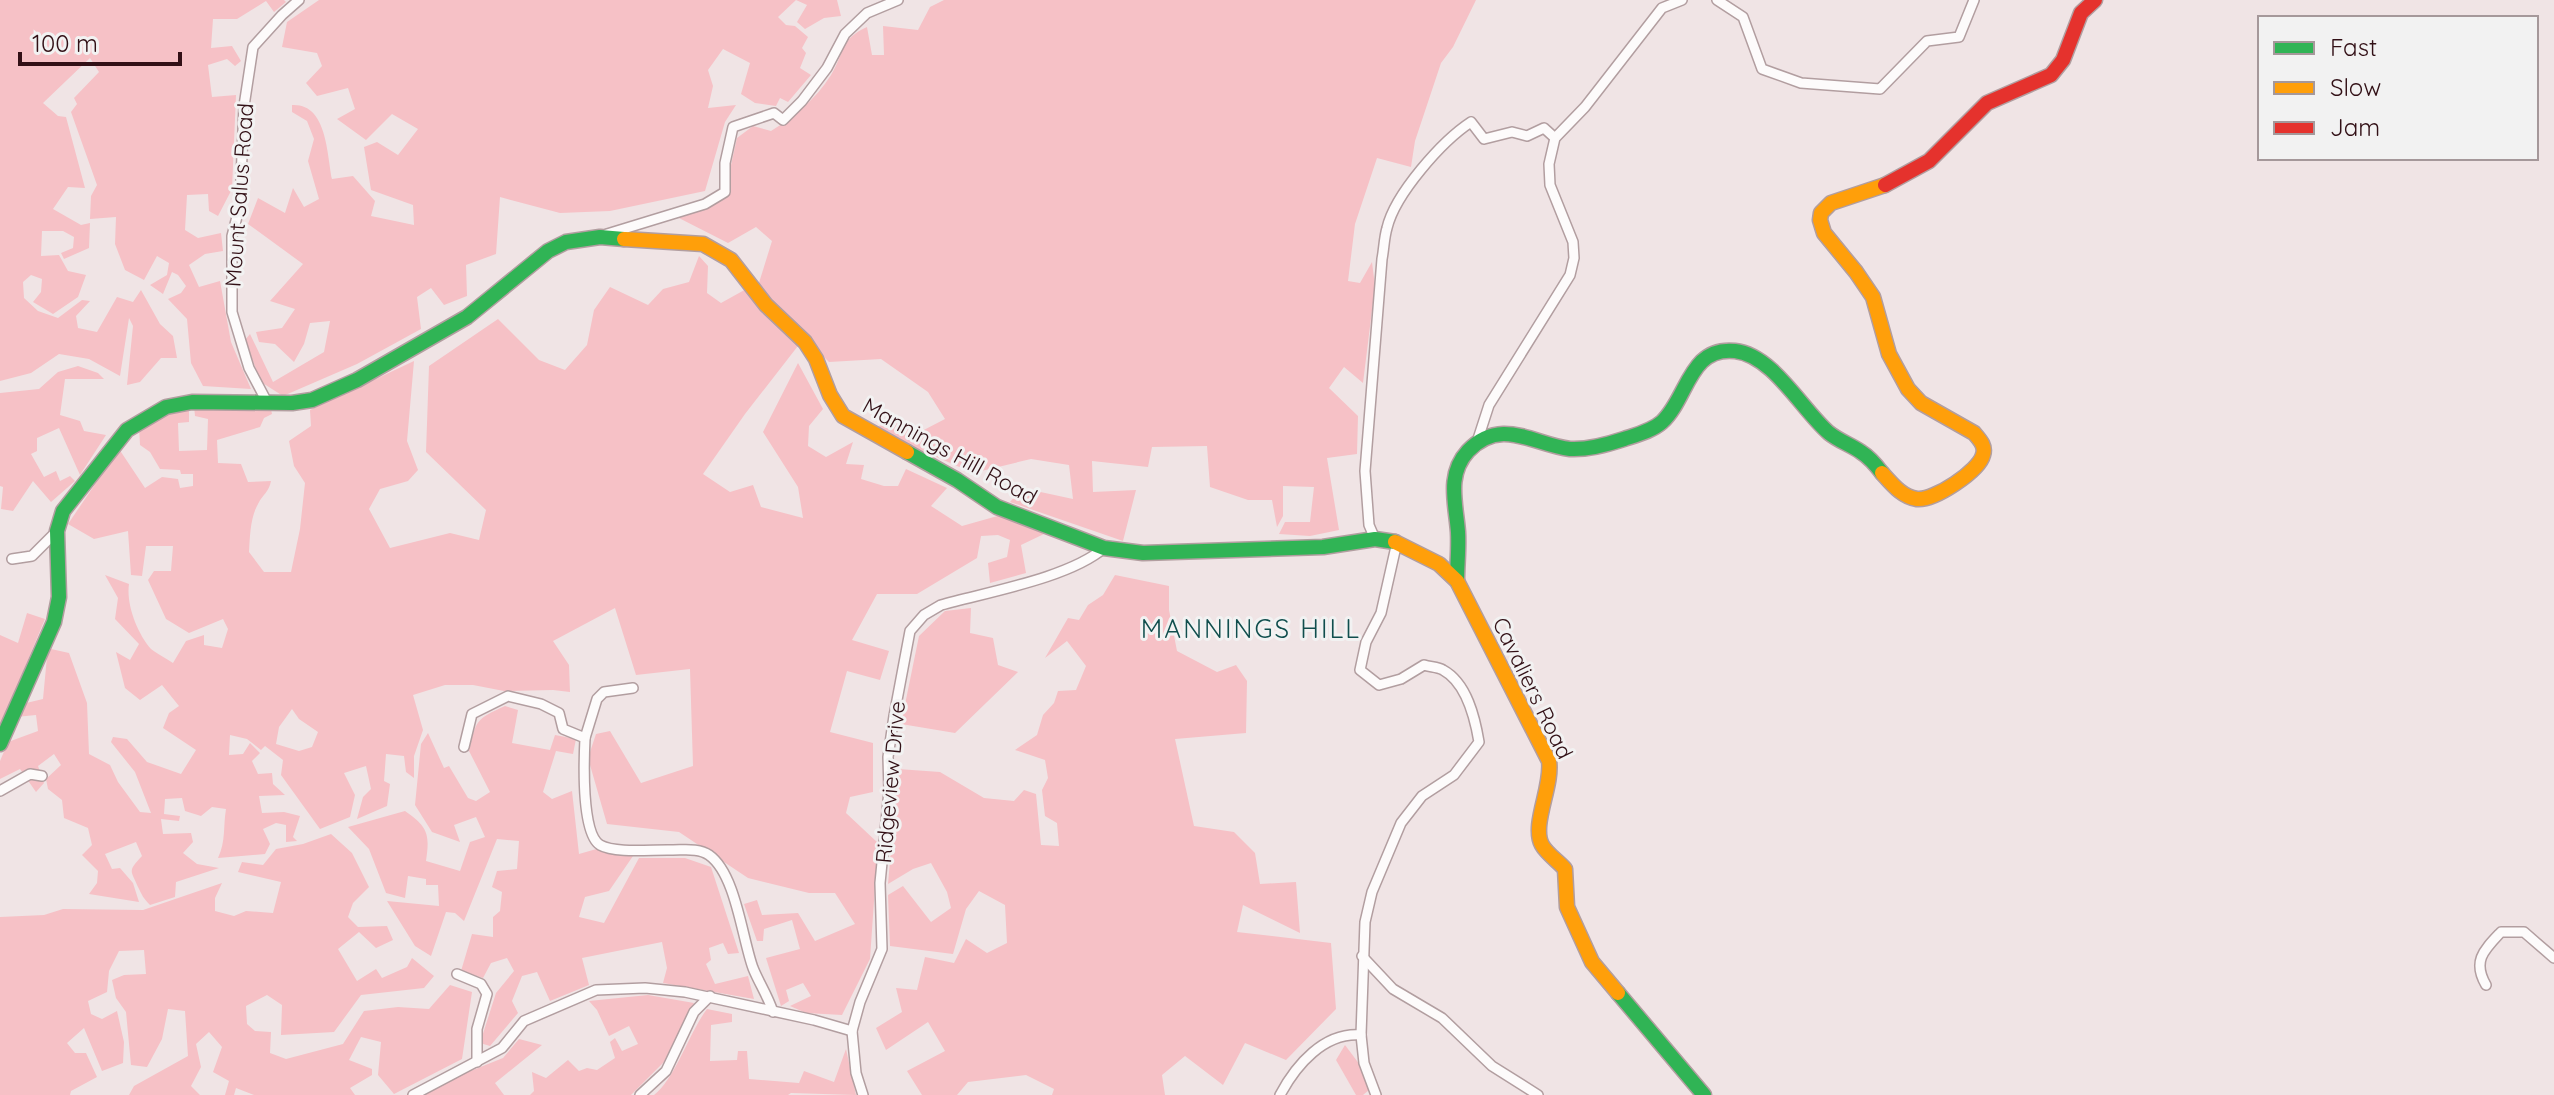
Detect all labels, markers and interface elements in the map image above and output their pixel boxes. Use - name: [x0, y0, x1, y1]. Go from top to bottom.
- scale bar: [20, 16, 180, 66]
- legend: [2258, 16, 2538, 160]
- text: 100 m: [32, 28, 98, 58]
- text: Fast: [2330, 32, 2377, 62]
- text: Slow: [2330, 72, 2381, 102]
- street label: Mount Salus Road: [219, 102, 259, 288]
- text: Jam: [2330, 112, 2380, 142]
- street label: Mannings Hill Road: [858, 391, 1042, 511]
- district label: MANNINGS HILL: [1141, 612, 1361, 645]
- street label: Cavaliers Road: [1487, 613, 1579, 763]
- street label: Ridgeview Drive: [869, 700, 911, 864]

